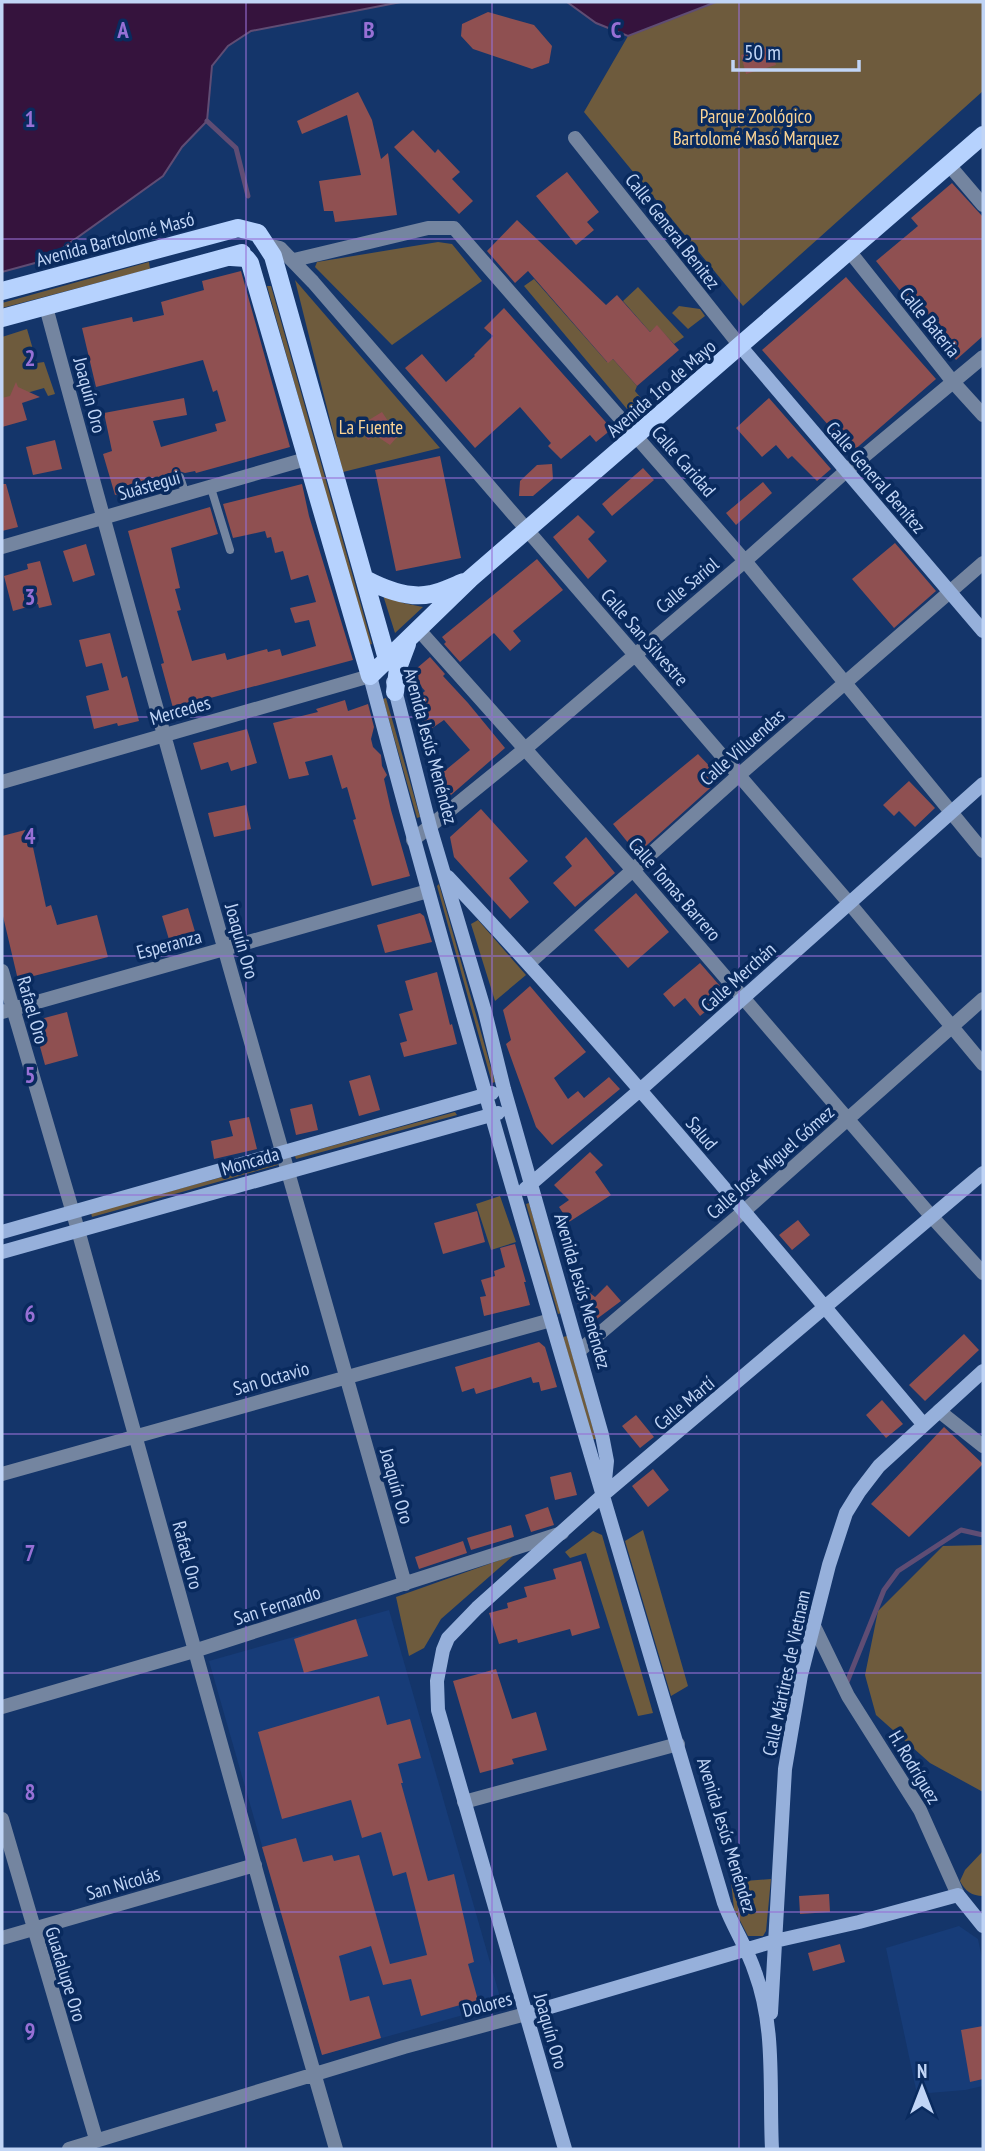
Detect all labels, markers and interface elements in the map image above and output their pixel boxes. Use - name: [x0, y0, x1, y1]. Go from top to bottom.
- text: A: [116, 15, 129, 44]
- text: B: [363, 15, 375, 44]
- text: C: [611, 15, 622, 44]
- scale bar: [733, 28, 859, 72]
- text: 50 m: [744, 39, 781, 66]
- text: 1: [25, 104, 36, 133]
- park label: Parque Zoológico Bartolomé Masó Marquez: [673, 104, 839, 150]
- street label: Calle General Benitez: [620, 168, 726, 294]
- street label: Avenida Bartolomé Masó: [33, 206, 197, 272]
- street label: Calle Bateria: [894, 282, 966, 362]
- street label: Avenida 1ro de Mayo: [601, 334, 721, 442]
- text: 2: [25, 343, 36, 372]
- street label: Joaquín Oro: [68, 354, 112, 435]
- park label: La Fuente: [339, 415, 403, 439]
- street label: Calle General Benítez: [821, 416, 931, 538]
- street label: Calle Caridad: [647, 421, 721, 501]
- street label: Suástegui: [115, 465, 183, 505]
- street label: Calle Sariol: [651, 552, 724, 618]
- text: 3: [25, 582, 36, 611]
- street label: Calle San Silvestre: [596, 583, 694, 691]
- street label: Avenida Jesús Menéndez: [399, 665, 463, 827]
- street label: Mercedes: [147, 690, 213, 730]
- street label: Calle Villuendas: [695, 704, 789, 790]
- text: 4: [25, 821, 36, 850]
- street label: Calle Tomas Barrero: [623, 832, 727, 946]
- street label: Joaquín Oro: [220, 900, 264, 981]
- street label: Esperanza: [134, 924, 204, 964]
- street label: Calle Merchán: [695, 937, 781, 1017]
- street label: Rafael Oro: [12, 973, 54, 1047]
- text: 5: [25, 1060, 36, 1089]
- street label: Calle José Miguel Gómez: [701, 1100, 839, 1224]
- street label: Salud: [681, 1111, 723, 1155]
- street label: Moncada: [218, 1141, 282, 1181]
- street label: Avenida Jesús Menéndez: [549, 1210, 617, 1372]
- text: 6: [25, 1299, 36, 1328]
- street label: San Octavio: [230, 1356, 312, 1400]
- street label: Calle Martí: [649, 1371, 719, 1435]
- street label: Joaquín Oro: [375, 1445, 419, 1526]
- street label: Rafael Oro: [167, 1518, 209, 1592]
- text: 7: [25, 1538, 36, 1567]
- street label: San Fernando: [231, 1580, 323, 1630]
- street label: Calle Mártires de Vietnam: [757, 1588, 815, 1758]
- street label: H. Rodríguez: [884, 1726, 946, 1808]
- street label: Avenida Jesús Menéndez: [692, 1755, 762, 1916]
- text: 8: [25, 1777, 36, 1806]
- street label: San Nicolás: [83, 1861, 163, 1905]
- street label: Guadalupe Oro: [40, 1924, 92, 2024]
- street label: Dolores: [460, 1986, 514, 2022]
- street label: Joaquín Oro: [529, 1990, 573, 2071]
- text: 9: [25, 2016, 36, 2045]
- north arrow: [887, 2053, 957, 2123]
- text: N: [917, 2059, 927, 2083]

